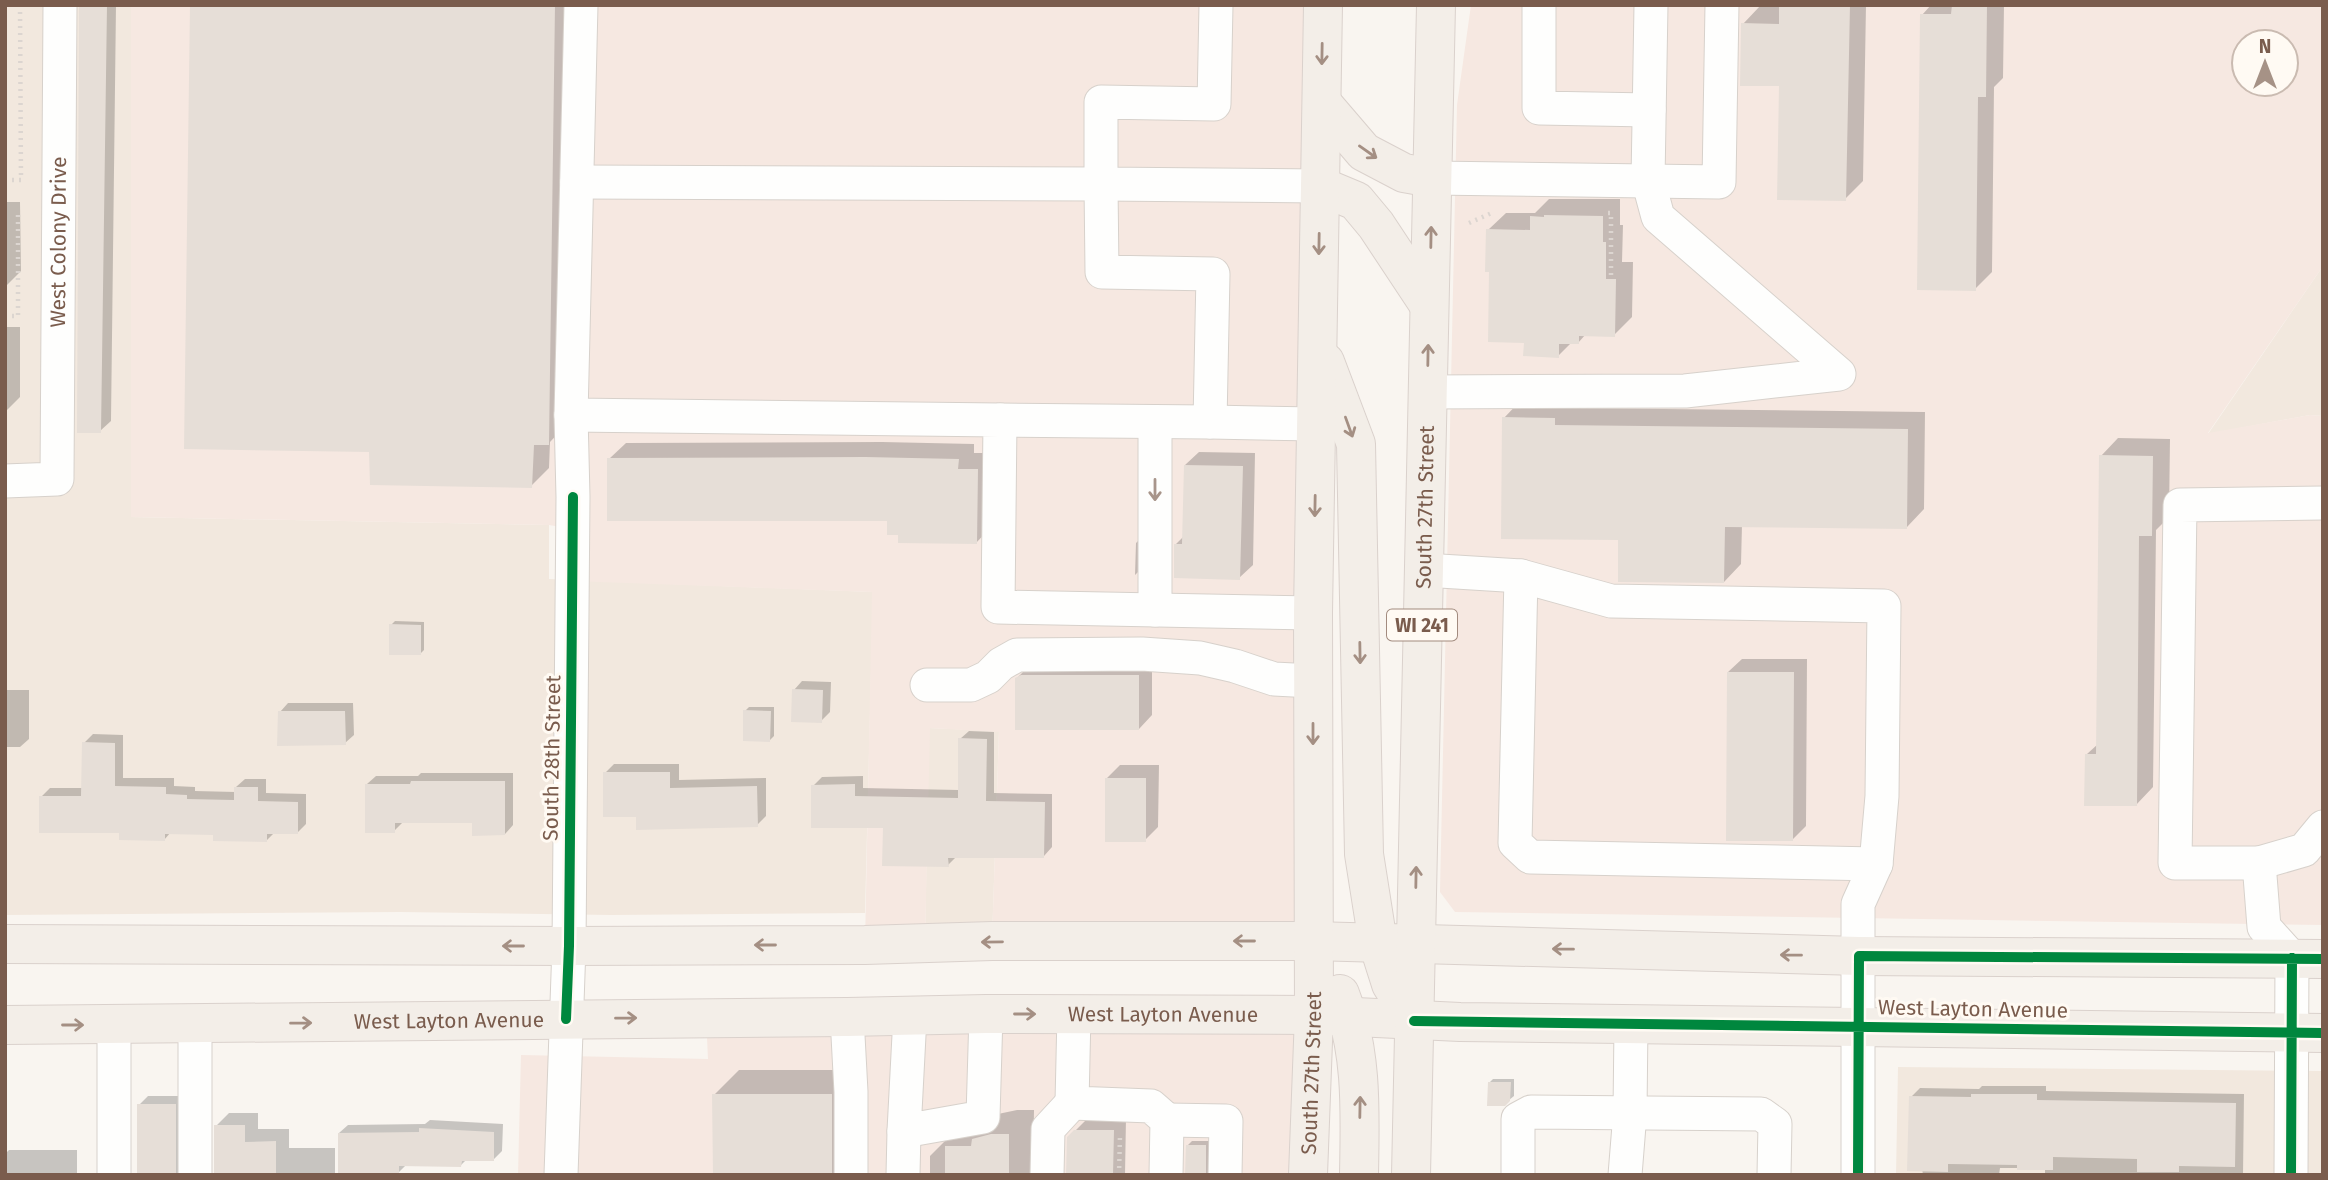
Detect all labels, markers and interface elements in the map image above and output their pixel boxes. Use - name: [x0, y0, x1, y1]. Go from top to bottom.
- north arrow: [2230, 28, 2300, 98]
- text: N: [2259, 35, 2271, 58]
- one-way arrow: [1316, 42, 1329, 65]
- one-way arrow: [1358, 145, 1377, 159]
- street label: West Colony Drive: [45, 157, 72, 328]
- one-way arrow: [1424, 225, 1437, 248]
- one-way arrow: [1312, 233, 1326, 256]
- one-way arrow: [1421, 344, 1435, 367]
- one-way arrow: [1344, 415, 1357, 437]
- street label: South 27th Street: [1411, 425, 1440, 589]
- one-way arrow: [1148, 478, 1162, 501]
- one-way arrow: [1308, 494, 1321, 517]
- road number: WI 241: [1387, 610, 1457, 640]
- one-way arrow: [1353, 641, 1367, 664]
- street label: South 28th Street: [538, 674, 566, 841]
- one-way arrow: [1306, 722, 1320, 745]
- one-way arrow: [1409, 865, 1423, 888]
- one-way arrow: [1233, 934, 1256, 948]
- one-way arrow: [981, 935, 1004, 948]
- one-way arrow: [753, 938, 776, 952]
- one-way arrow: [501, 939, 524, 953]
- one-way arrow: [1552, 942, 1575, 955]
- one-way arrow: [1779, 948, 1802, 961]
- street label: South 27th Street: [1296, 991, 1327, 1155]
- street label: West Layton Avenue: [1878, 994, 2068, 1024]
- street label: West Layton Avenue: [1068, 1001, 1258, 1028]
- street label: West Layton Avenue: [354, 1007, 544, 1035]
- one-way arrow: [1014, 1007, 1037, 1021]
- one-way arrow: [615, 1011, 638, 1025]
- one-way arrow: [289, 1016, 312, 1030]
- one-way arrow: [62, 1018, 85, 1032]
- one-way arrow: [1353, 1095, 1367, 1118]

